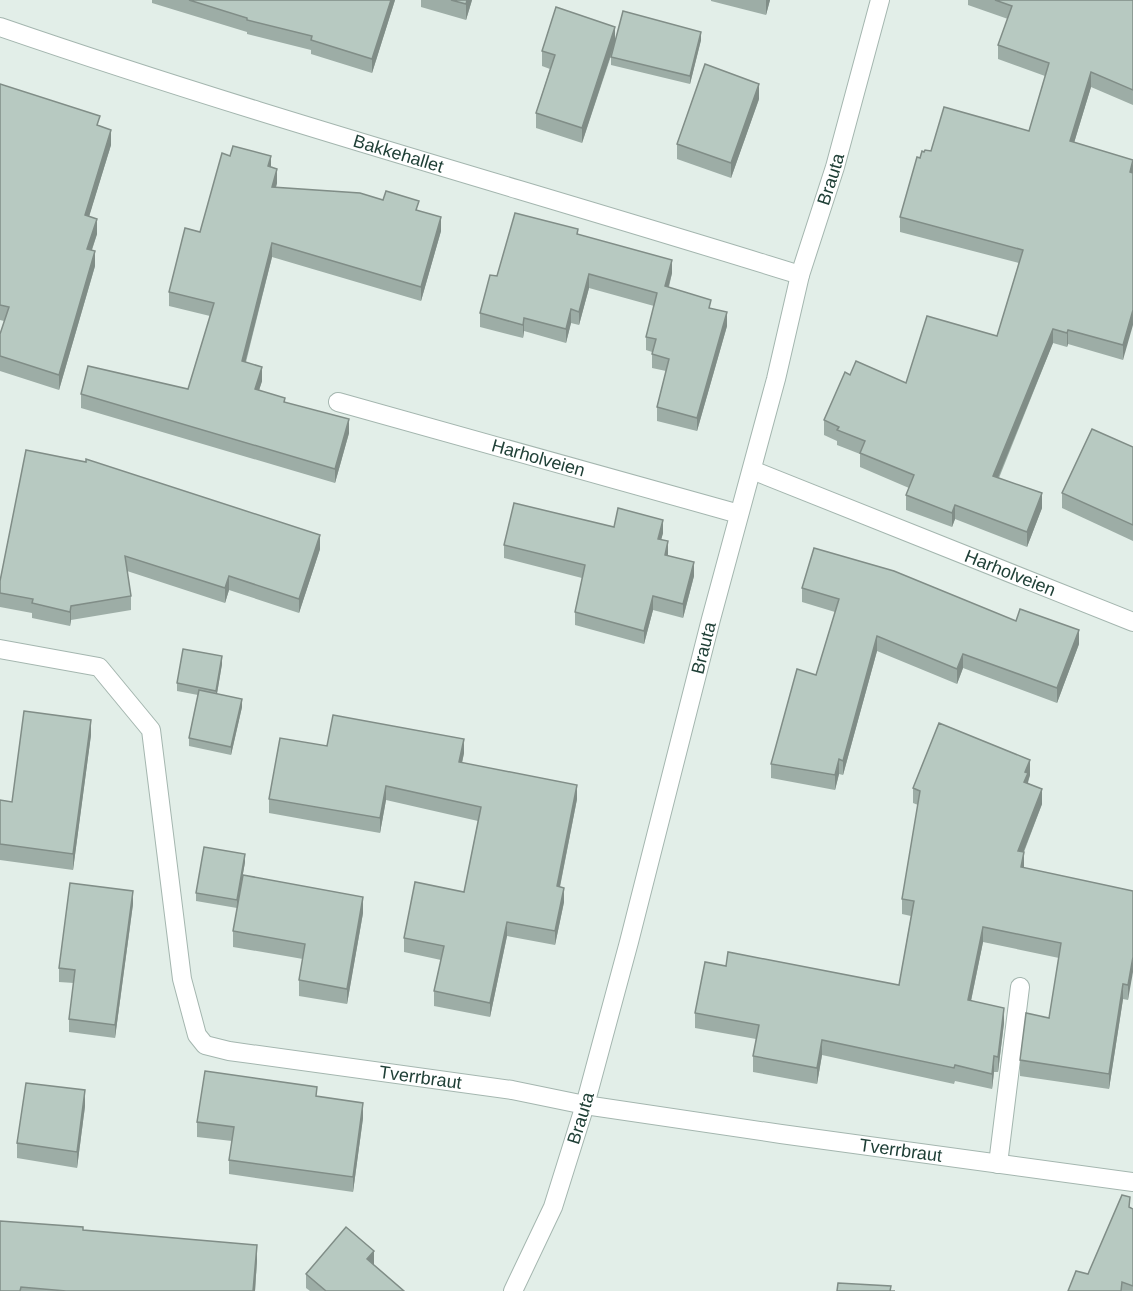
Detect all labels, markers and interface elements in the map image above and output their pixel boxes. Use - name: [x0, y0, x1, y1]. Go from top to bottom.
- street label: Bakkehallet: [351, 131, 446, 177]
- street label: Brauta: [813, 150, 848, 208]
- street label: Harholveien: [489, 435, 587, 481]
- street label: Harholveien: [962, 546, 1059, 600]
- street label: Brauta: [687, 619, 720, 676]
- street label: Tverrbraut: [378, 1062, 463, 1093]
- street label: Brauta: [563, 1089, 598, 1147]
- street label: Tverrbraut: [858, 1135, 943, 1166]

